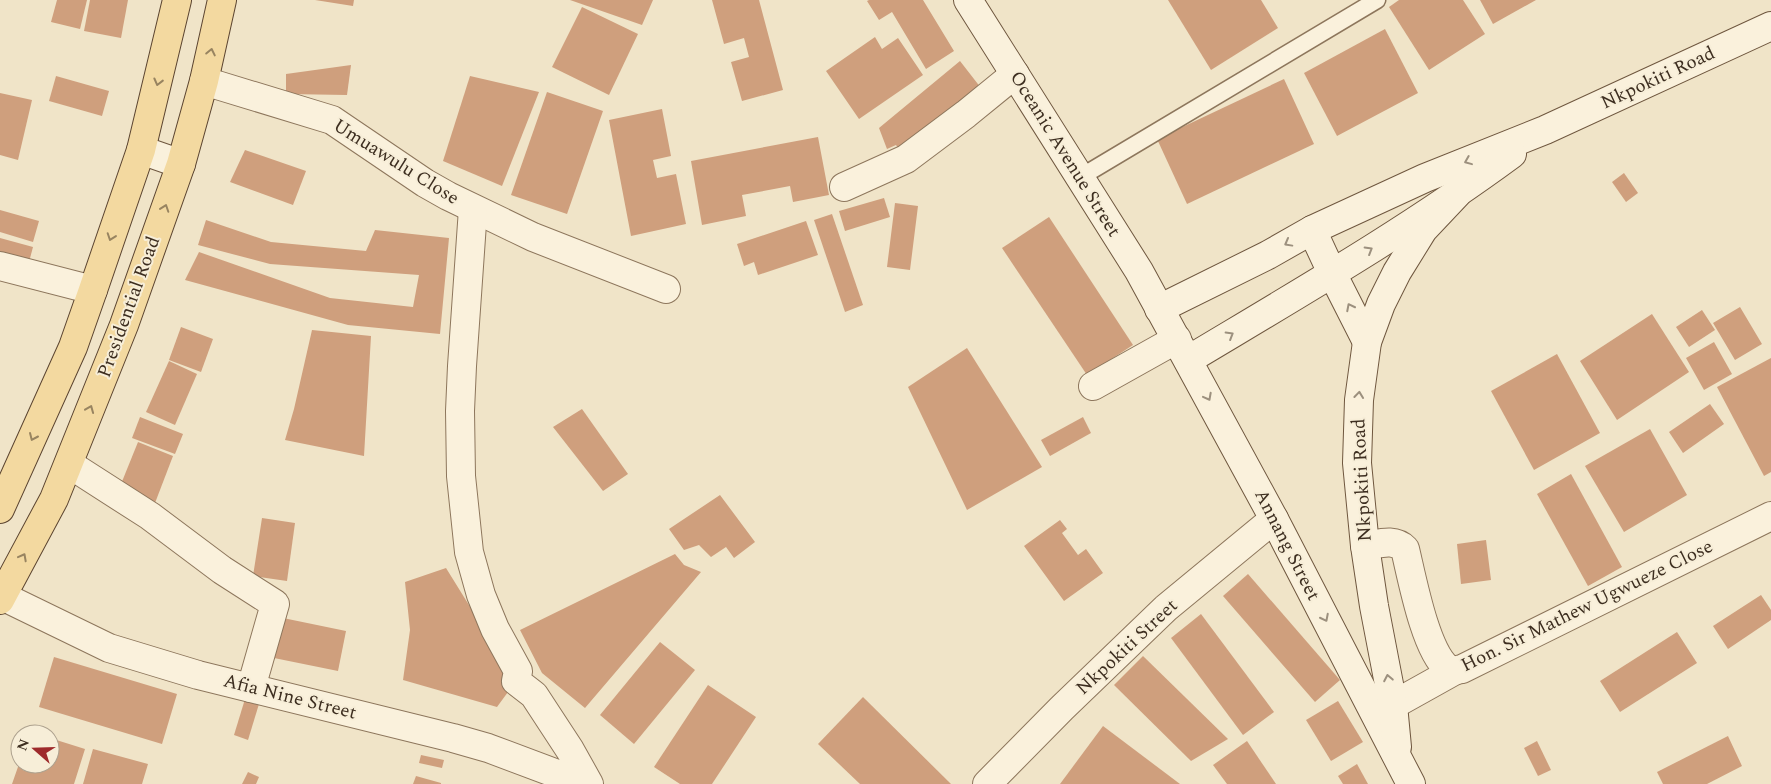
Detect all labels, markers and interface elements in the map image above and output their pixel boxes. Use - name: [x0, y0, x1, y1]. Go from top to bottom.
- street label: Nkpokiti Road: [1596, 39, 1720, 117]
- one-way arrow: [205, 48, 216, 57]
- street label: Oceanic Avenue Street: [1002, 65, 1128, 243]
- one-way arrow: [153, 77, 164, 86]
- street label: Umuawulu Close: [327, 111, 465, 213]
- one-way arrow: [1464, 155, 1472, 165]
- one-way arrow: [160, 204, 170, 213]
- street label: Presidential Road: [90, 232, 168, 382]
- one-way arrow: [107, 232, 117, 241]
- one-way arrow: [1285, 237, 1294, 247]
- one-way arrow: [1363, 247, 1372, 256]
- one-way arrow: [1345, 303, 1356, 312]
- one-way arrow: [1225, 331, 1234, 341]
- one-way arrow: [1353, 391, 1364, 399]
- one-way arrow: [1202, 392, 1212, 401]
- one-way arrow: [85, 406, 95, 414]
- street label: Nkpokiti Road: [1344, 418, 1380, 542]
- one-way arrow: [29, 432, 40, 441]
- street label: Annang Street: [1246, 484, 1328, 606]
- street label: Hon. Sir Mathew Ugwueze Close: [1456, 532, 1718, 680]
- one-way arrow: [17, 553, 27, 562]
- street label: Nkpokiti Street: [1069, 592, 1185, 702]
- one-way arrow: [1319, 613, 1329, 622]
- street label: Afia Nine Street: [220, 666, 360, 728]
- one-way arrow: [1383, 673, 1393, 682]
- north arrow: [10, 724, 60, 774]
- text: N: [11, 736, 35, 754]

